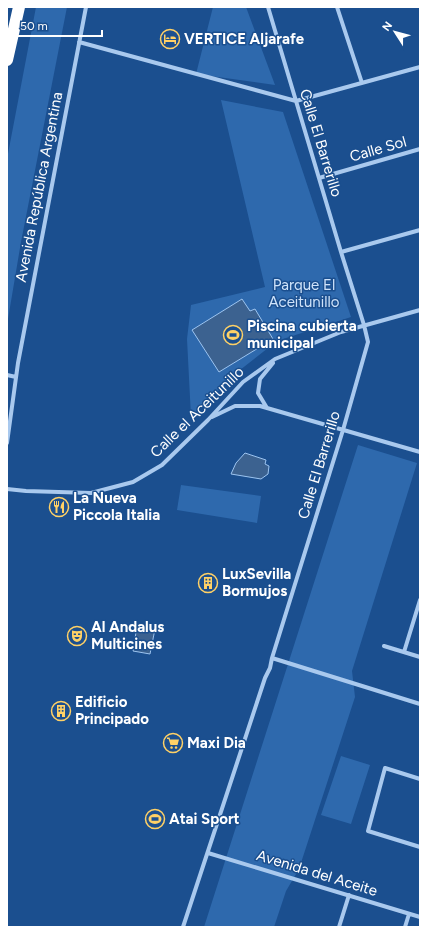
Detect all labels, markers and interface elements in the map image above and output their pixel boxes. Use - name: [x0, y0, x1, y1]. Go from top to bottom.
- scale bar: [14, 12, 102, 38]
- north arrow: [375, 12, 415, 52]
- text: 50 m: [20, 19, 48, 33]
- text: N: [380, 19, 395, 34]
- hotel icon: VERTICE Aljarafe: [159, 28, 181, 50]
- place label: VERTICE Aljarafe: [184, 30, 305, 48]
- street label: Calle El Barrerillo: [296, 87, 346, 199]
- street label: Avenida República Argentina: [12, 90, 66, 284]
- street label: Calle Sol: [348, 132, 408, 166]
- park label: Parque El Aceitunillo: [268, 276, 340, 311]
- place label: Piscina cubierta municipal: [247, 317, 357, 352]
- sports icon: Piscina cubierta municipal: [222, 324, 244, 346]
- street label: Calle el Aceitunillo: [146, 363, 248, 461]
- street label: Calle El Barrerillo: [294, 409, 344, 521]
- place label: La Nueva Piccola Italia: [73, 489, 160, 524]
- restaurant icon: La Nueva Piccola Italia: [48, 496, 70, 518]
- place label: LuxSevilla Bormujos: [222, 565, 291, 600]
- building icon: LuxSevilla Bormujos: [197, 572, 219, 594]
- place label: Al Andalus Multicines: [91, 618, 164, 653]
- theatre icon: Al Andalus Multicines: [66, 625, 88, 647]
- place label: Edificio Principado: [75, 693, 149, 728]
- building icon: Edificio Principado: [50, 700, 72, 722]
- supermarket icon: Maxi Dia: [162, 732, 184, 754]
- place label: Maxi Dia: [187, 734, 246, 752]
- sports icon: Atai Sport: [144, 808, 166, 830]
- place label: Atai Sport: [169, 810, 240, 828]
- street label: Avenida del Aceite: [254, 846, 380, 900]

